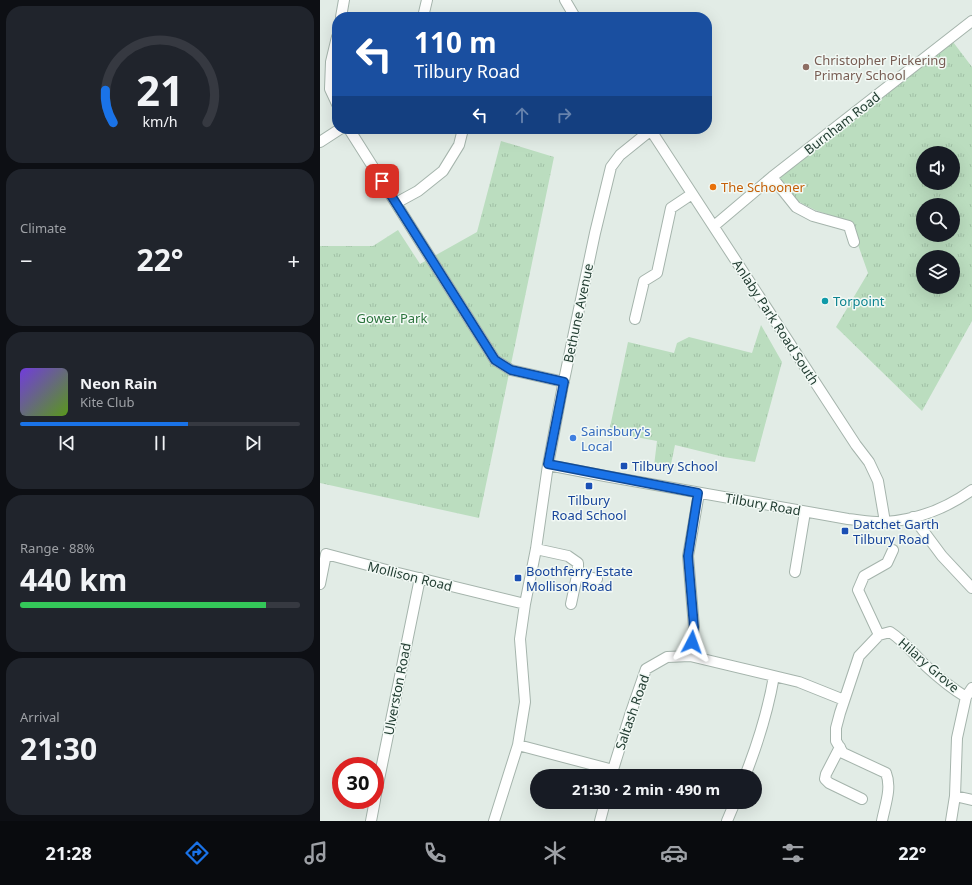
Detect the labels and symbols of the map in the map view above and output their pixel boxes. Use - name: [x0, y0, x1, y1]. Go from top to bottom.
- place label: Christopher Pickering Primary School: [814, 51, 946, 84]
- marker: Christopher Pickering Primary School: [801, 62, 811, 72]
- street label: Burnham Road: [800, 88, 884, 158]
- pin: [365, 164, 399, 198]
- place label: The Schooner: [721, 178, 805, 196]
- marker: The Schooner: [708, 182, 718, 192]
- street label: Anlaby Park Road South: [729, 256, 823, 388]
- street label: Bethune Avenue: [559, 262, 597, 364]
- place label: Torpoint: [833, 292, 885, 310]
- marker: Torpoint: [820, 296, 830, 306]
- park label: Gower Park: [357, 309, 427, 327]
- place label: Sainsbury's Local: [581, 422, 650, 455]
- marker: Sainsbury's Local: [568, 433, 578, 443]
- place label: Tilbury School: [632, 457, 718, 475]
- marker: Tilbury School: [619, 461, 629, 471]
- marker: Tilbury Road School: [584, 481, 594, 491]
- street label: Tilbury Road: [724, 488, 802, 520]
- place label: Tilbury Road School: [551, 491, 627, 524]
- place label: Datchet Garth Tilbury Road: [853, 515, 939, 548]
- marker: Datchet Garth Tilbury Road: [840, 526, 850, 536]
- street label: Mollison Road: [366, 557, 454, 595]
- place label: Boothferry Estate Mollison Road: [526, 562, 633, 595]
- marker: Boothferry Estate Mollison Road: [513, 573, 523, 583]
- position arrow: [671, 621, 713, 663]
- street label: Hilary Grove: [895, 634, 963, 696]
- street label: Ulverston Road: [379, 641, 415, 737]
- street label: Saltash Road: [611, 672, 653, 752]
- speed limit sign: 30: [332, 757, 384, 809]

